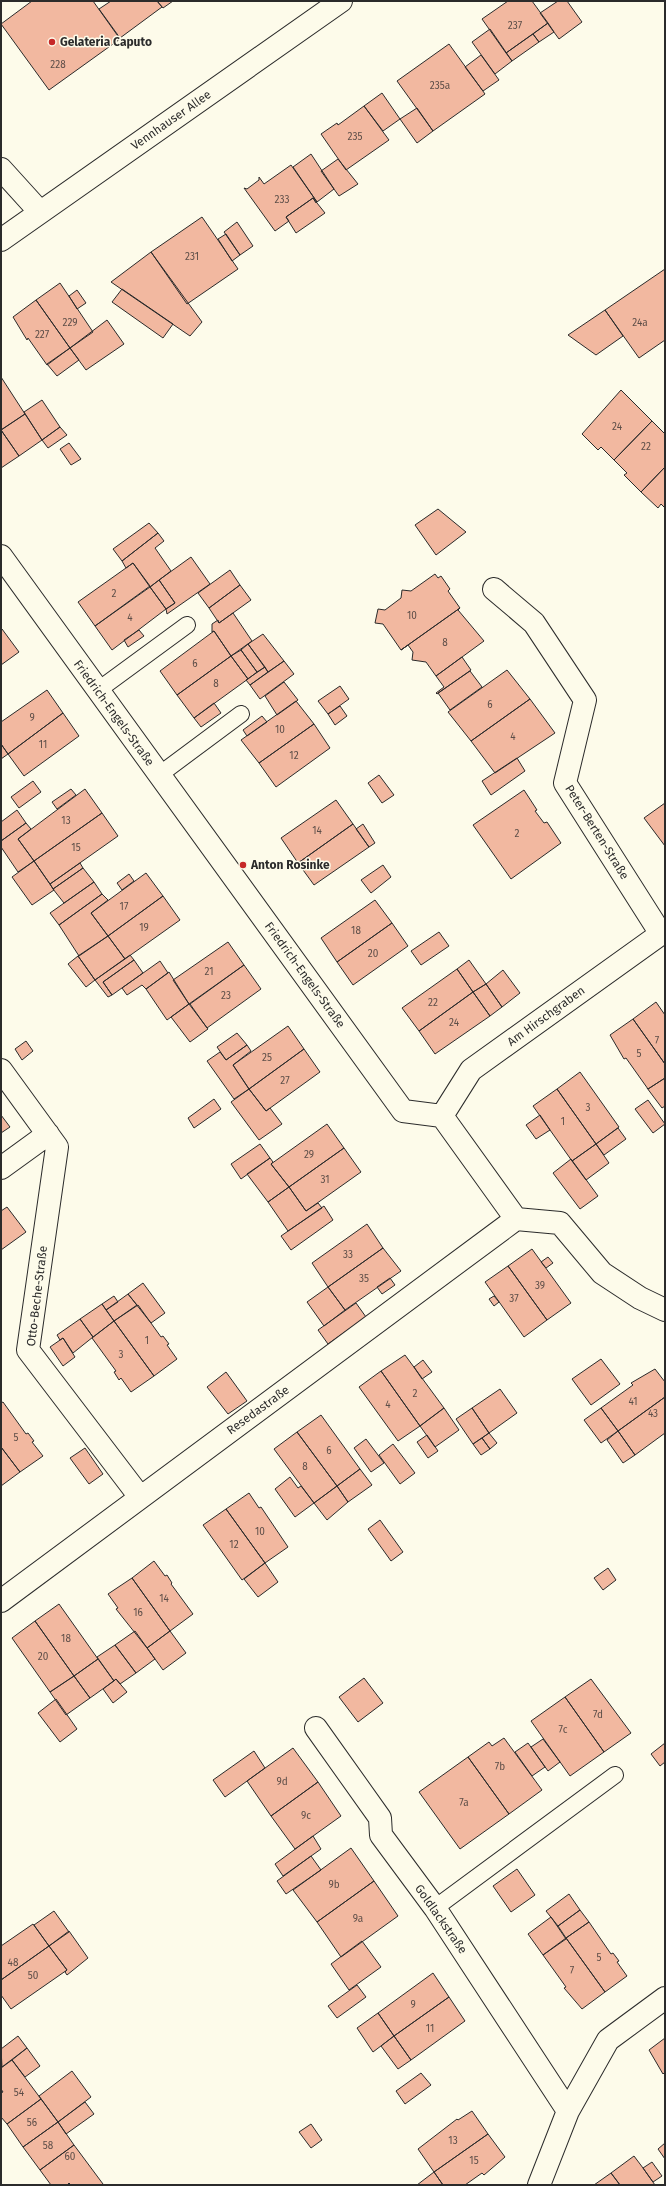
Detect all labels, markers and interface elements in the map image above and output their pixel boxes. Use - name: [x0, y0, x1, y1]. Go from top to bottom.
- house number: 237: [508, 20, 523, 32]
- place label: Gelateria Caputo: [60, 35, 152, 49]
- marker: Gelateria Caputo: [47, 37, 57, 47]
- house number: 228: [50, 59, 66, 71]
- house number: 235a: [430, 80, 450, 92]
- street label: Vennhauser Allee: [128, 87, 214, 153]
- house number: 235: [348, 131, 362, 143]
- house number: 233: [275, 194, 289, 206]
- house number: 231: [185, 251, 199, 263]
- house number: 229: [62, 317, 78, 329]
- house number: 24a: [632, 317, 648, 329]
- house number: 227: [35, 329, 50, 341]
- house number: 24: [612, 421, 623, 433]
- house number: 22: [641, 441, 651, 453]
- house number: 2: [112, 588, 117, 600]
- house number: 10: [407, 610, 417, 622]
- house number: 4: [127, 612, 133, 624]
- house number: 8: [442, 637, 448, 649]
- street label: Friedrich-Engels-Straße: [71, 657, 157, 769]
- house number: 6: [192, 658, 198, 670]
- house number: 8: [213, 678, 219, 690]
- house number: 6: [487, 699, 493, 711]
- house number: 9: [29, 712, 35, 724]
- house number: 10: [275, 724, 285, 736]
- house number: 4: [510, 731, 516, 743]
- house number: 11: [39, 739, 47, 751]
- house number: 12: [289, 750, 299, 762]
- street label: Peter-Berten-Straße: [562, 782, 632, 882]
- house number: 13: [61, 815, 71, 827]
- house number: 14: [312, 825, 323, 837]
- house number: 2: [515, 828, 520, 840]
- house number: 15: [71, 842, 81, 854]
- place label: Anton Rosinke: [250, 858, 330, 872]
- marker: Anton Rosinke: [238, 860, 248, 870]
- house number: 17: [120, 901, 129, 913]
- street label: Friedrich-Engels-Straße: [262, 919, 348, 1031]
- house number: 19: [139, 922, 149, 934]
- house number: 18: [351, 925, 361, 937]
- house number: 20: [368, 948, 379, 960]
- house number: 21: [204, 966, 214, 978]
- street label: Am Hirschgraben: [505, 983, 587, 1049]
- house number: 23: [221, 990, 231, 1002]
- house number: 22: [428, 997, 438, 1009]
- house number: 24: [449, 1017, 460, 1029]
- house number: 7: [655, 1035, 660, 1047]
- house number: 5: [636, 1048, 642, 1060]
- house number: 25: [262, 1052, 272, 1064]
- house number: 27: [280, 1075, 290, 1087]
- house number: 3: [586, 1102, 591, 1114]
- house number: 1: [561, 1116, 565, 1128]
- house number: 29: [304, 1149, 314, 1161]
- house number: 31: [320, 1174, 330, 1186]
- street label: Otto-Beche-Straße: [24, 1245, 50, 1347]
- house number: 33: [343, 1249, 353, 1261]
- house number: 35: [359, 1273, 369, 1285]
- house number: 39: [535, 1280, 545, 1292]
- house number: 37: [509, 1293, 519, 1305]
- house number: 1: [145, 1335, 149, 1347]
- house number: 3: [119, 1349, 124, 1361]
- street label: Resedastraße: [224, 1383, 292, 1437]
- house number: 2: [413, 1388, 418, 1400]
- house number: 41: [628, 1396, 638, 1408]
- house number: 4: [385, 1399, 391, 1411]
- house number: 43: [648, 1408, 658, 1420]
- house number: 5: [13, 1432, 19, 1444]
- house number: 6: [326, 1445, 332, 1457]
- house number: 8: [302, 1461, 308, 1473]
- house number: 10: [255, 1526, 265, 1538]
- house number: 12: [229, 1539, 239, 1551]
- house number: 14: [159, 1593, 170, 1605]
- house number: 16: [133, 1607, 143, 1619]
- house number: 18: [61, 1633, 71, 1645]
- house number: 20: [38, 1651, 49, 1663]
- house number: 7d: [593, 1709, 603, 1721]
- house number: 7c: [559, 1724, 568, 1736]
- house number: 7b: [495, 1761, 505, 1773]
- house number: 9d: [276, 1776, 288, 1788]
- house number: 7a: [459, 1797, 469, 1809]
- house number: 9c: [301, 1810, 311, 1822]
- house number: 9b: [328, 1879, 340, 1891]
- street label: Goldlackstraße: [412, 1882, 470, 1956]
- house number: 9a: [353, 1913, 363, 1925]
- house number: 5: [596, 1952, 602, 1964]
- house number: 48: [8, 1957, 19, 1969]
- house number: 7: [570, 1965, 575, 1977]
- house number: 50: [28, 1970, 39, 1982]
- house number: 9: [410, 1999, 416, 2011]
- house number: 11: [426, 2023, 434, 2035]
- house number: 54: [14, 2087, 25, 2099]
- house number: 56: [27, 2117, 37, 2129]
- house number: 13: [448, 2135, 458, 2147]
- house number: 58: [43, 2140, 54, 2152]
- house number: 60: [65, 2151, 76, 2163]
- house number: 15: [469, 2155, 479, 2167]

